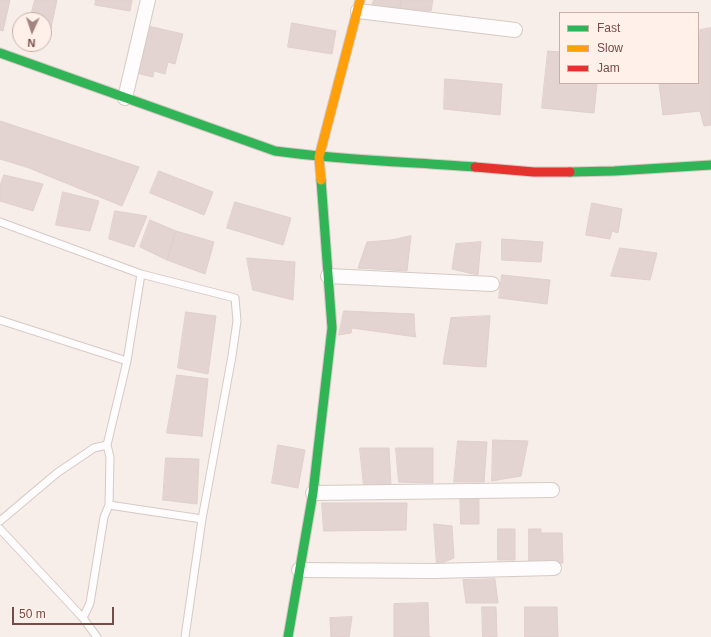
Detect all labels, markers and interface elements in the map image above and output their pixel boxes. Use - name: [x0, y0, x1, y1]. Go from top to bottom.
- north arrow: [12, 12, 52, 52]
- legend: [559, 12, 699, 84]
- text: Fast: [597, 21, 620, 35]
- text: N: [27, 37, 36, 49]
- text: Slow: [597, 41, 623, 55]
- text: Jam: [597, 61, 620, 75]
- scale bar: [14, 599, 116, 625]
- text: 50 m: [19, 607, 46, 621]

